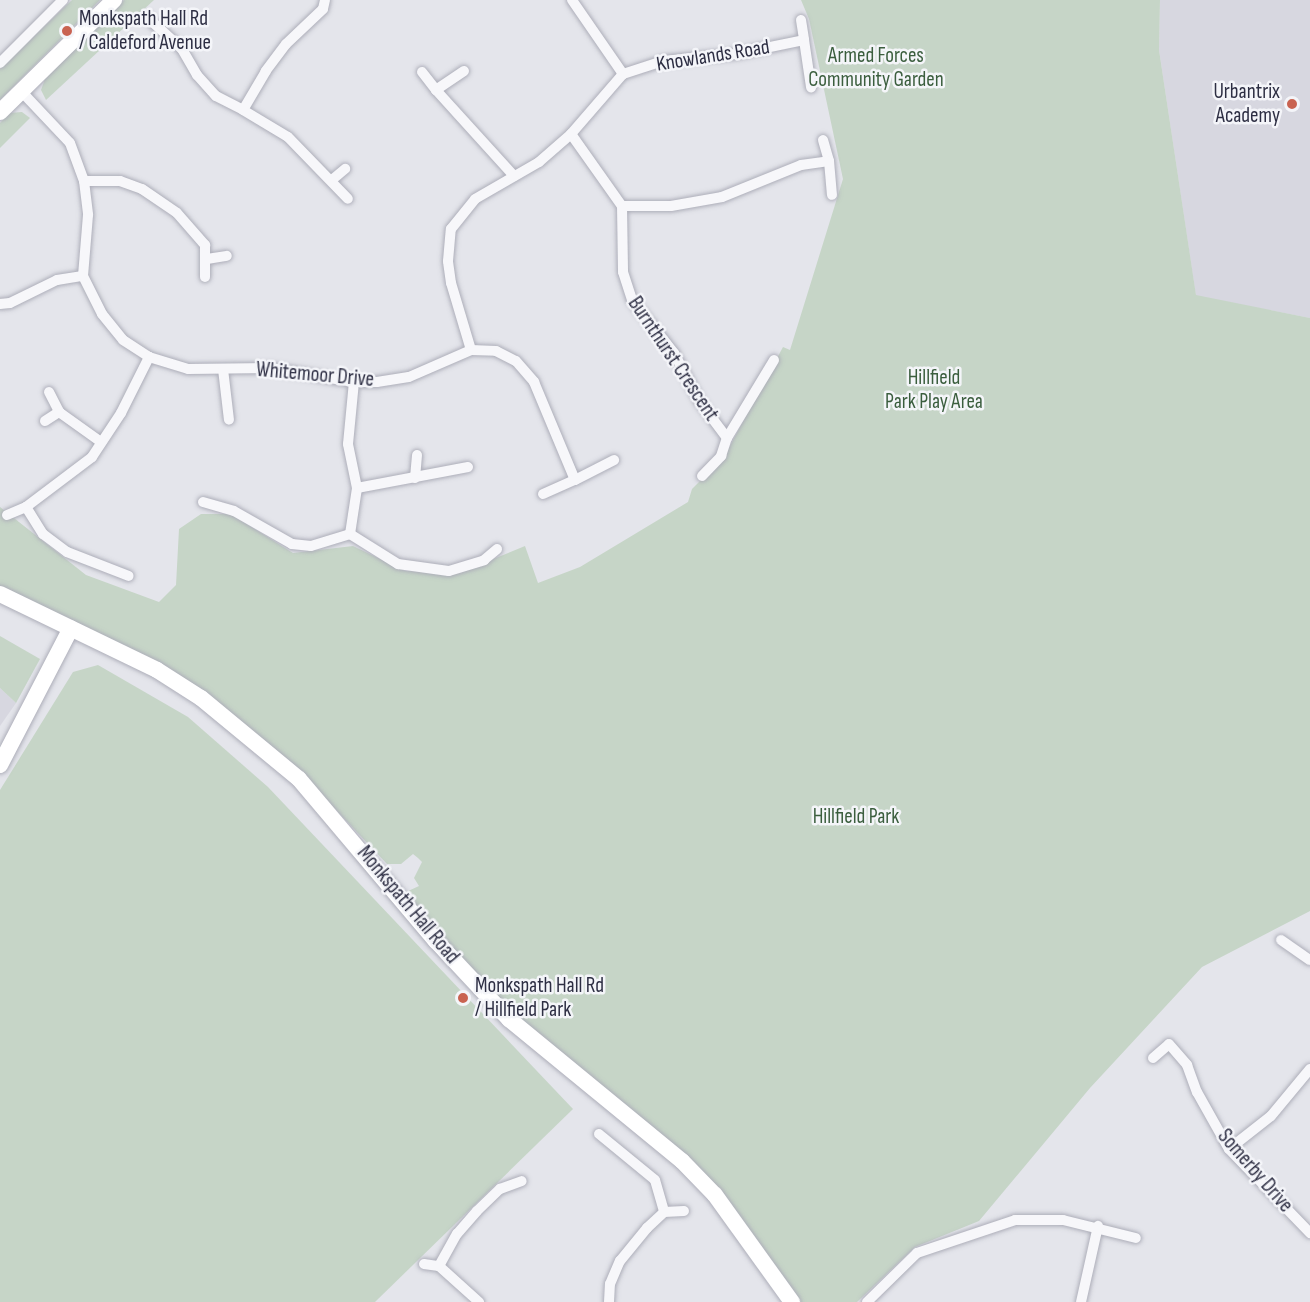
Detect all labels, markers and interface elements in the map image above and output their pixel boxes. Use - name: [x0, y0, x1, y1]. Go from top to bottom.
- place label: Monkspath Hall Rd / Caldeford Avenue: [79, 6, 211, 56]
- marker: Monkspath Hall Rd / Caldeford Avenue: [60, 24, 74, 38]
- street label: Knowlands Road: [655, 35, 771, 77]
- park label: Armed Forces Community Garden: [808, 43, 944, 93]
- place label: Urbantrix Academy: [1213, 79, 1280, 129]
- marker: Urbantrix Academy: [1285, 97, 1299, 111]
- street label: Burnthurst Crescent: [622, 292, 724, 426]
- street label: Whitemoor Drive: [255, 357, 375, 393]
- park label: Hillfield Park Play Area: [885, 365, 983, 415]
- park label: Hillfield Park: [813, 804, 899, 830]
- street label: Monkspath Hall Road: [351, 841, 465, 969]
- place label: Monkspath Hall Rd / Hillfield Park: [475, 973, 604, 1023]
- marker: Monkspath Hall Rd / Hillfield Park: [456, 991, 470, 1005]
- street label: Somerby Drive: [1212, 1124, 1298, 1218]

